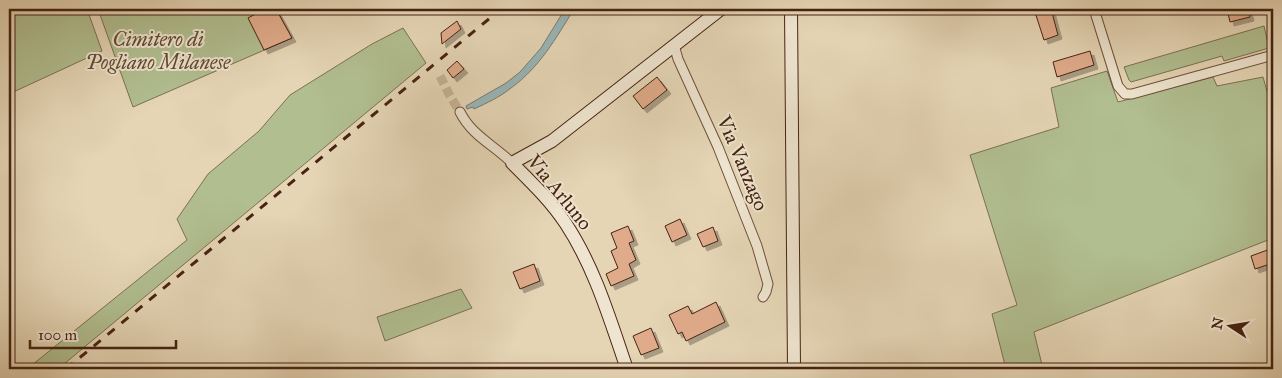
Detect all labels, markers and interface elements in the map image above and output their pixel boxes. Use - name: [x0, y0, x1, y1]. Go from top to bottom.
- park label: Cimitero di Pogliano Milanese: [86, 27, 231, 74]
- street label: Via Vanzago: [711, 111, 774, 215]
- street label: Via Arluno: [522, 149, 598, 235]
- north arrow: [1204, 300, 1254, 350]
- text: N: [1208, 316, 1227, 331]
- scale bar: [30, 318, 176, 350]
- text: 100 m: [38, 326, 78, 344]

